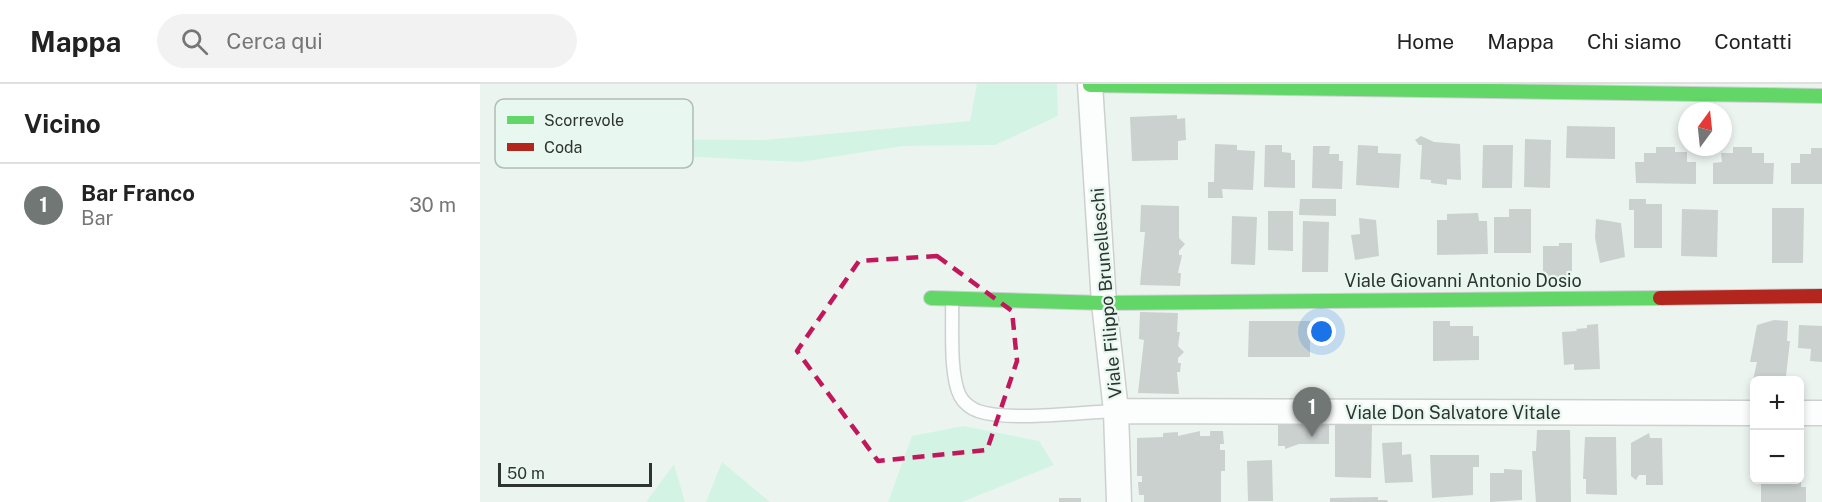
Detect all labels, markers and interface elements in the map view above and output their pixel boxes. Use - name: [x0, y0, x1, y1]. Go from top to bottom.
- search box: [157, 14, 577, 68]
- text: Mappa: [30, 25, 121, 58]
- icon: search: [178, 25, 211, 58]
- text: Cerca qui: [226, 28, 323, 54]
- text: Home: [1396, 29, 1454, 54]
- text: Mappa: [1487, 29, 1554, 54]
- text: Chi siamo: [1587, 29, 1681, 54]
- text: Contatti: [1714, 29, 1792, 54]
- legend: [495, 99, 693, 168]
- north arrow: [1678, 102, 1732, 156]
- text: Vicino: [24, 108, 101, 139]
- text: Scorrevole: [544, 111, 624, 130]
- text: Coda: [544, 138, 582, 157]
- text: Bar Franco: [81, 180, 195, 206]
- street label: Viale Filippo Brunelleschi: [1086, 187, 1126, 399]
- text: 1: [39, 193, 48, 217]
- text: 30 m: [409, 193, 456, 217]
- text: Bar: [81, 206, 113, 230]
- street label: Viale Giovanni Antonio Dosio: [1344, 270, 1582, 291]
- your location: [1307, 317, 1336, 346]
- map controls: [1750, 376, 1804, 484]
- button: +: [1750, 376, 1804, 430]
- pin: 1: [1292, 388, 1332, 437]
- street label: Viale Don Salvatore Vitale: [1345, 402, 1561, 423]
- button: −: [1750, 430, 1804, 484]
- scale bar: [498, 460, 652, 488]
- text: 50 m: [507, 464, 545, 483]

